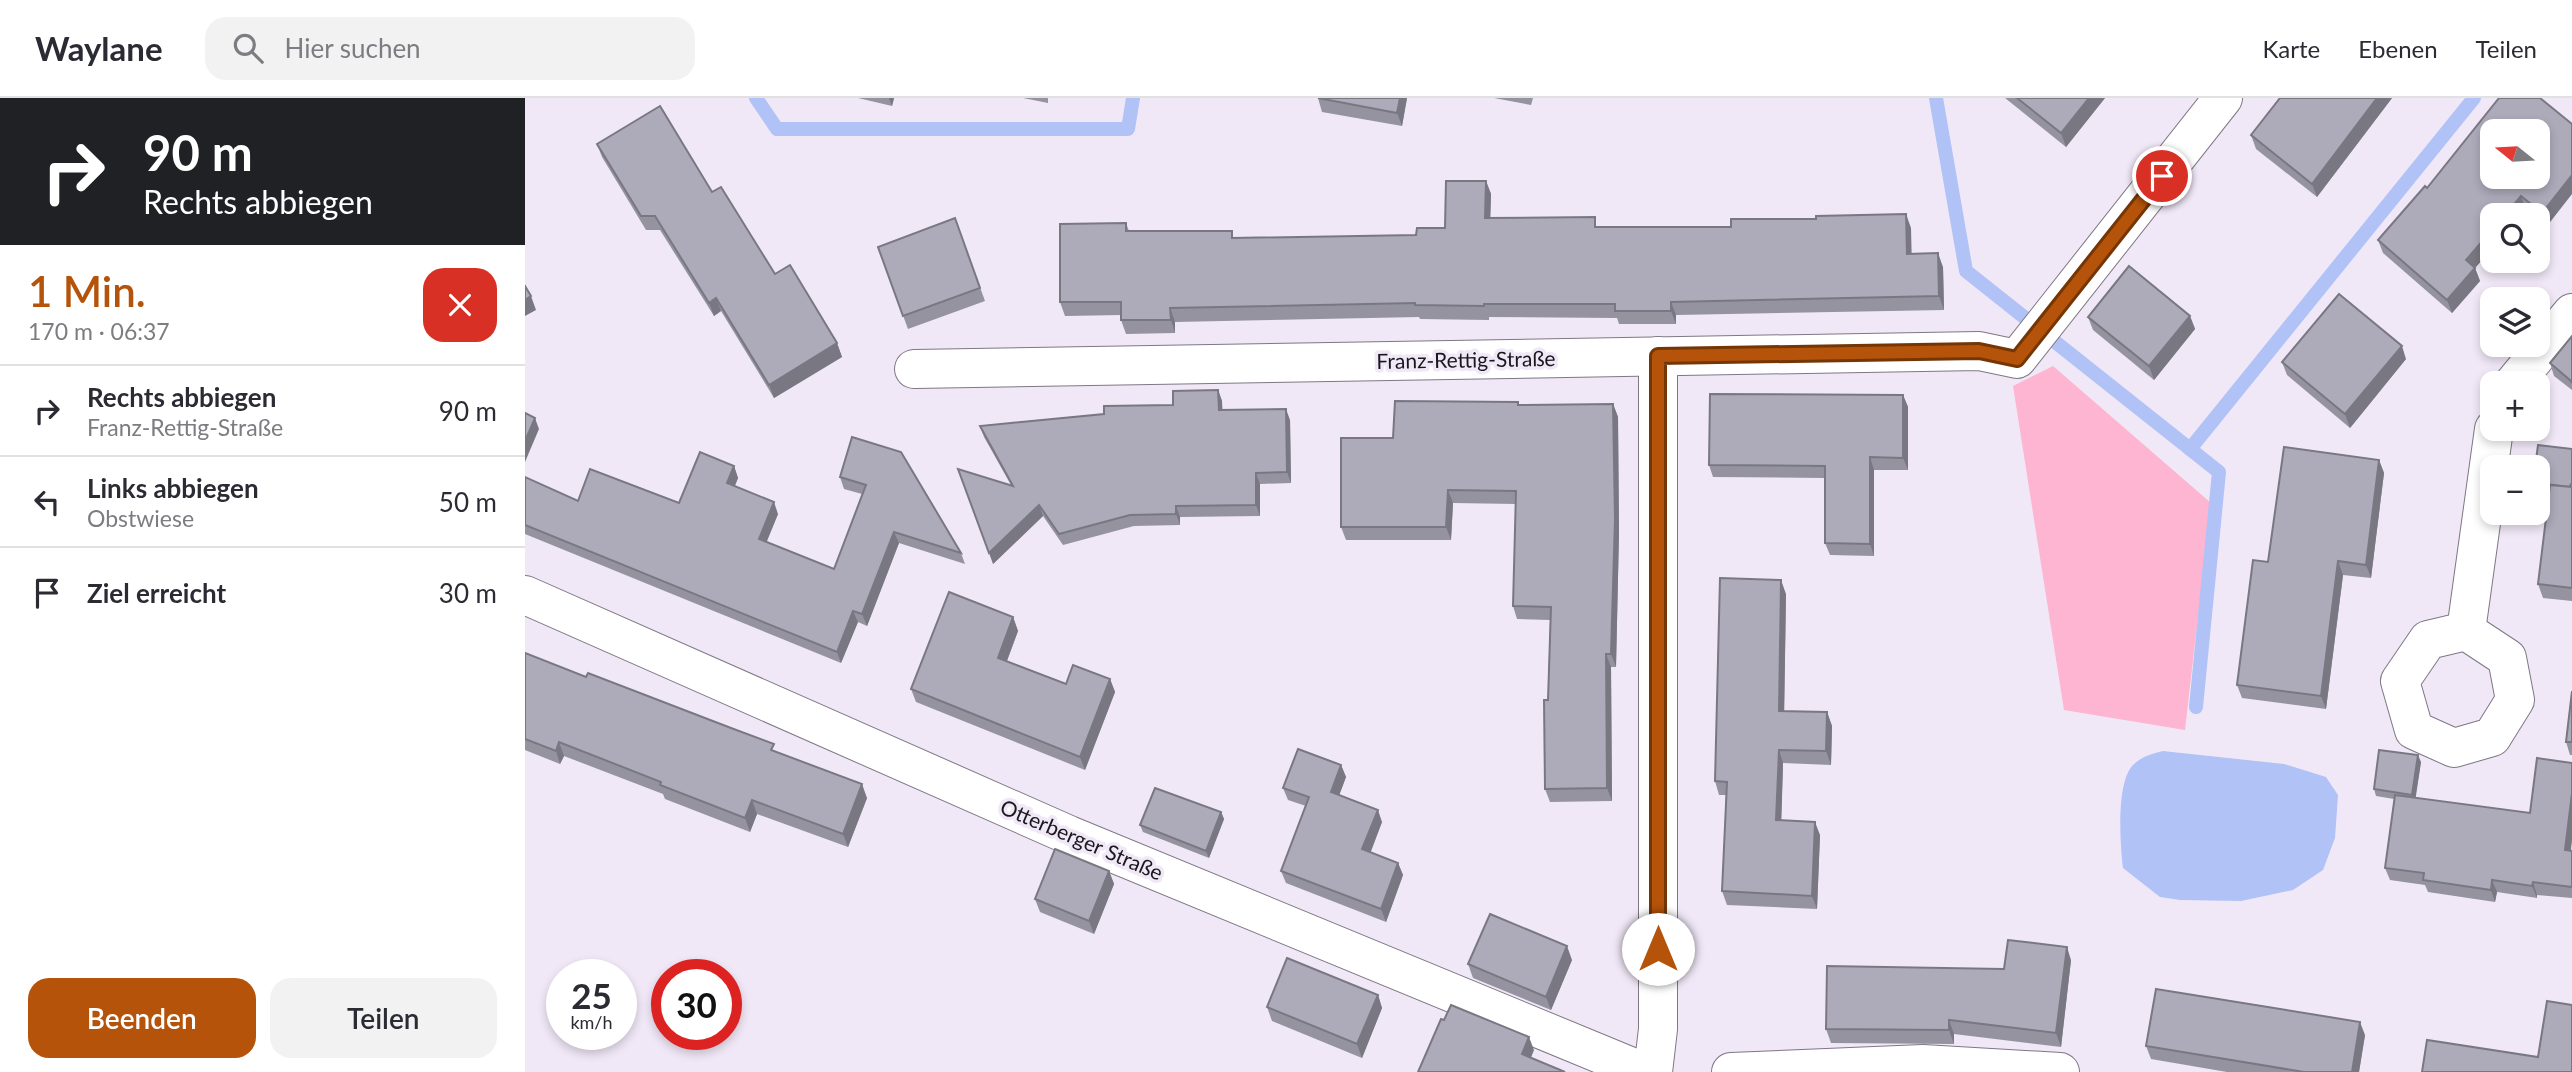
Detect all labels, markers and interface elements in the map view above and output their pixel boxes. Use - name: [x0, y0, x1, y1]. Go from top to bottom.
- search box: [205, 17, 695, 80]
- text: Waylane: [35, 28, 163, 68]
- icon: search: [229, 29, 267, 67]
- text: Hier suchen: [285, 32, 421, 64]
- text: Karte: [2263, 34, 2320, 63]
- text: Ebenen: [2358, 34, 2438, 63]
- text: Teilen: [2476, 34, 2537, 63]
- north arrow: [2480, 119, 2550, 189]
- map controls: [2480, 119, 2550, 525]
- text: 90 m: [143, 123, 253, 181]
- icon: right: [28, 126, 119, 217]
- pin: [2132, 146, 2192, 206]
- icon: arrive: [2143, 157, 2181, 195]
- text: Rechts abbiegen: [143, 182, 373, 221]
- button: search: [2480, 203, 2550, 273]
- text: 1 Min.: [28, 266, 146, 316]
- button: close: [423, 268, 497, 342]
- button: layers: [2480, 287, 2550, 357]
- text: 170 m · 06:37: [28, 317, 170, 345]
- street label: Franz-Rettig-Straße: [1376, 345, 1556, 373]
- button: +: [2480, 371, 2550, 441]
- text: Rechts abbiegen: [87, 381, 276, 413]
- icon: right: [28, 392, 66, 430]
- text: 90 m: [439, 395, 497, 427]
- text: Franz-Rettig-Straße: [87, 413, 283, 441]
- button: −: [2480, 455, 2550, 525]
- text: Links abbiegen: [87, 472, 259, 504]
- icon: left: [28, 483, 66, 521]
- text: 50 m: [439, 486, 497, 518]
- text: Obstwiese: [87, 504, 194, 532]
- icon: arrive: [28, 574, 66, 612]
- text: Ziel erreicht: [87, 577, 226, 609]
- text: 30 m: [439, 577, 497, 609]
- street label: Otterberger Straße: [997, 793, 1167, 885]
- position arrow: [1621, 912, 1695, 986]
- speed limit sign: 30: [651, 959, 742, 1050]
- text: 25: [571, 974, 612, 1016]
- button: Beenden: [28, 978, 256, 1058]
- button: Teilen: [270, 978, 497, 1058]
- text: km/h: [570, 1011, 613, 1033]

